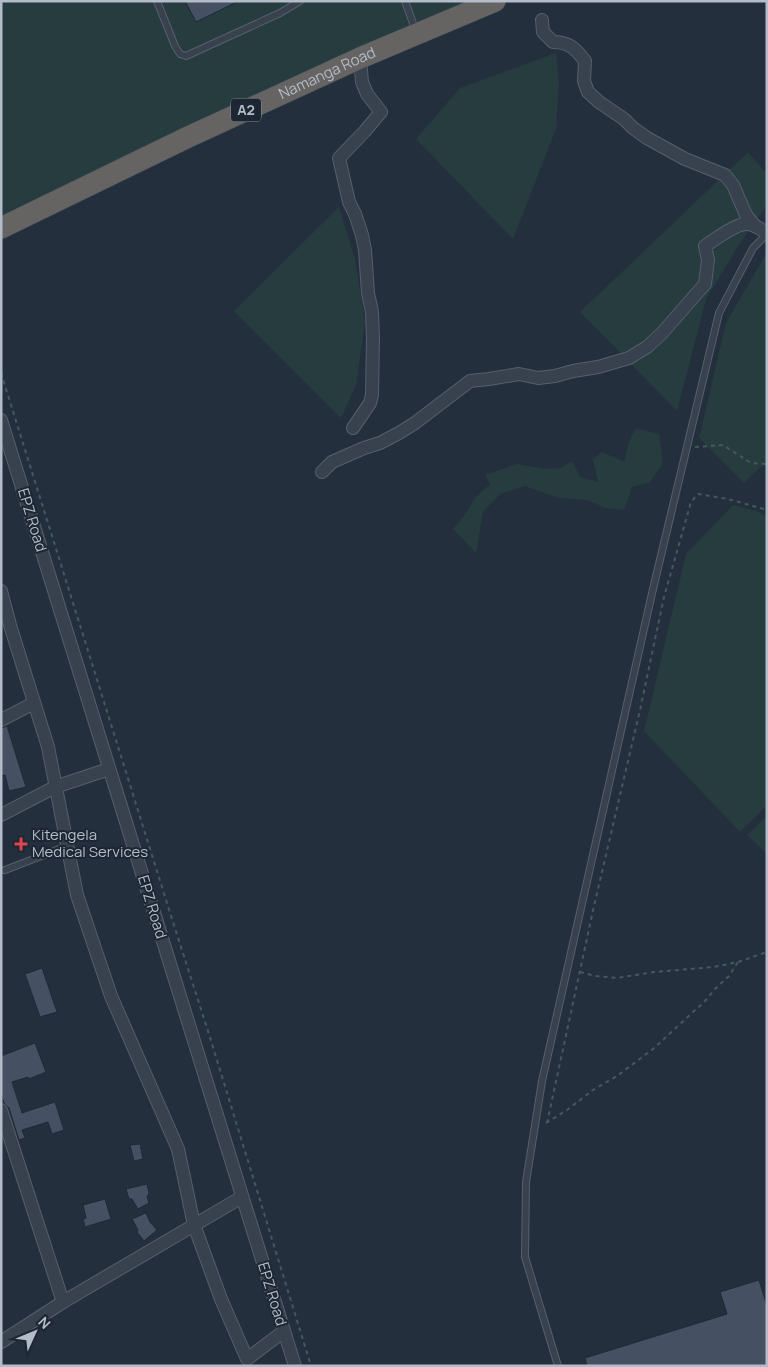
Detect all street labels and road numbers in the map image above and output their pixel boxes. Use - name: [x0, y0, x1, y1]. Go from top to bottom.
- street label: Namanga Road: [275, 42, 379, 104]
- road number: A2: [231, 98, 261, 122]
- street label: EPZ Road: [13, 486, 52, 554]
- street label: EPZ Road: [133, 873, 172, 941]
- street label: EPZ Road: [253, 1260, 292, 1328]

